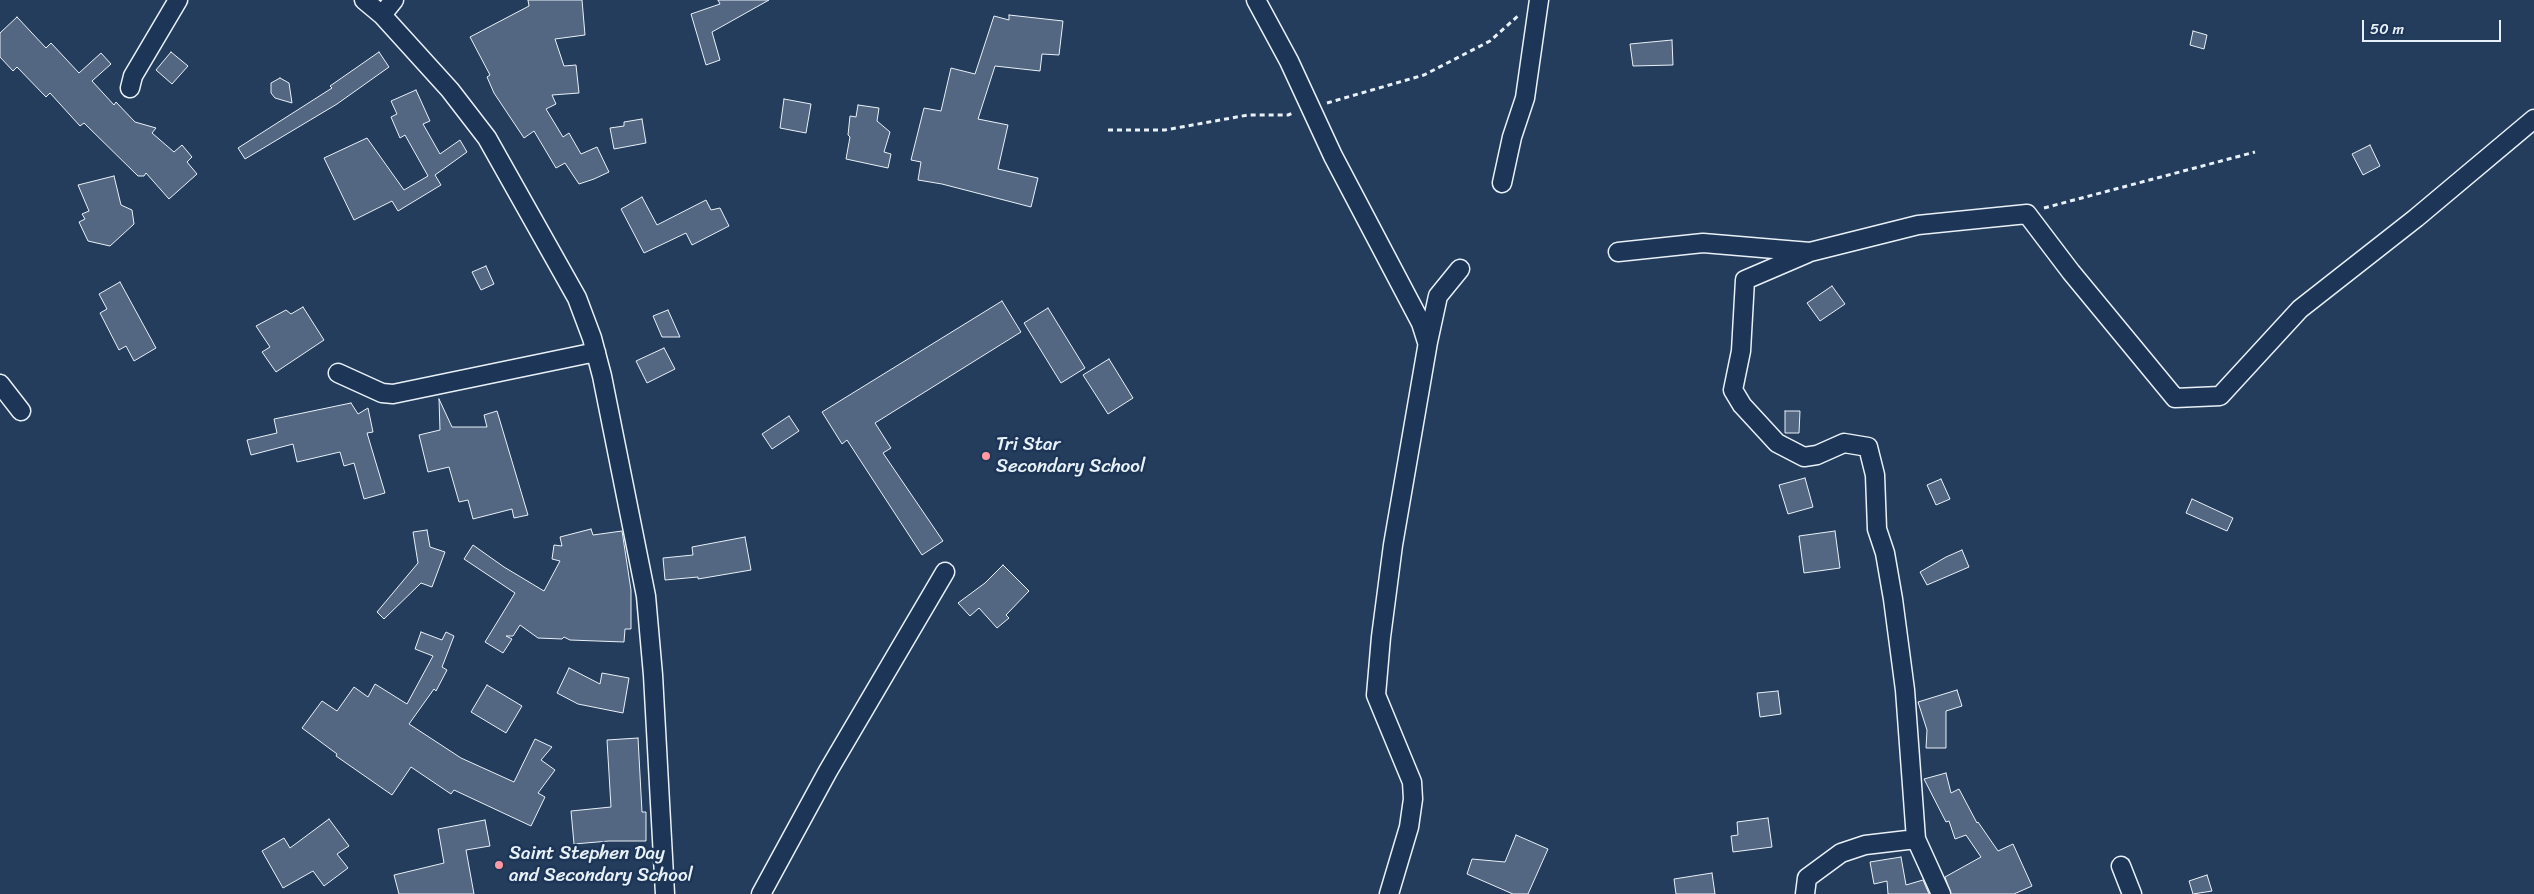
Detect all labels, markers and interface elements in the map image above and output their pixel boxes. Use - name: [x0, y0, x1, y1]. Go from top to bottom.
- scale bar: [2364, 10, 2503, 42]
- text: 50 m: [2370, 16, 2404, 42]
- place label: Tri Star Secondary School: [996, 434, 1145, 478]
- marker: Tri Star Secondary School: [980, 450, 992, 462]
- place label: Saint Stephen Day and Secondary School: [509, 843, 693, 887]
- marker: Saint Stephen Day and Secondary School: [493, 859, 505, 871]

